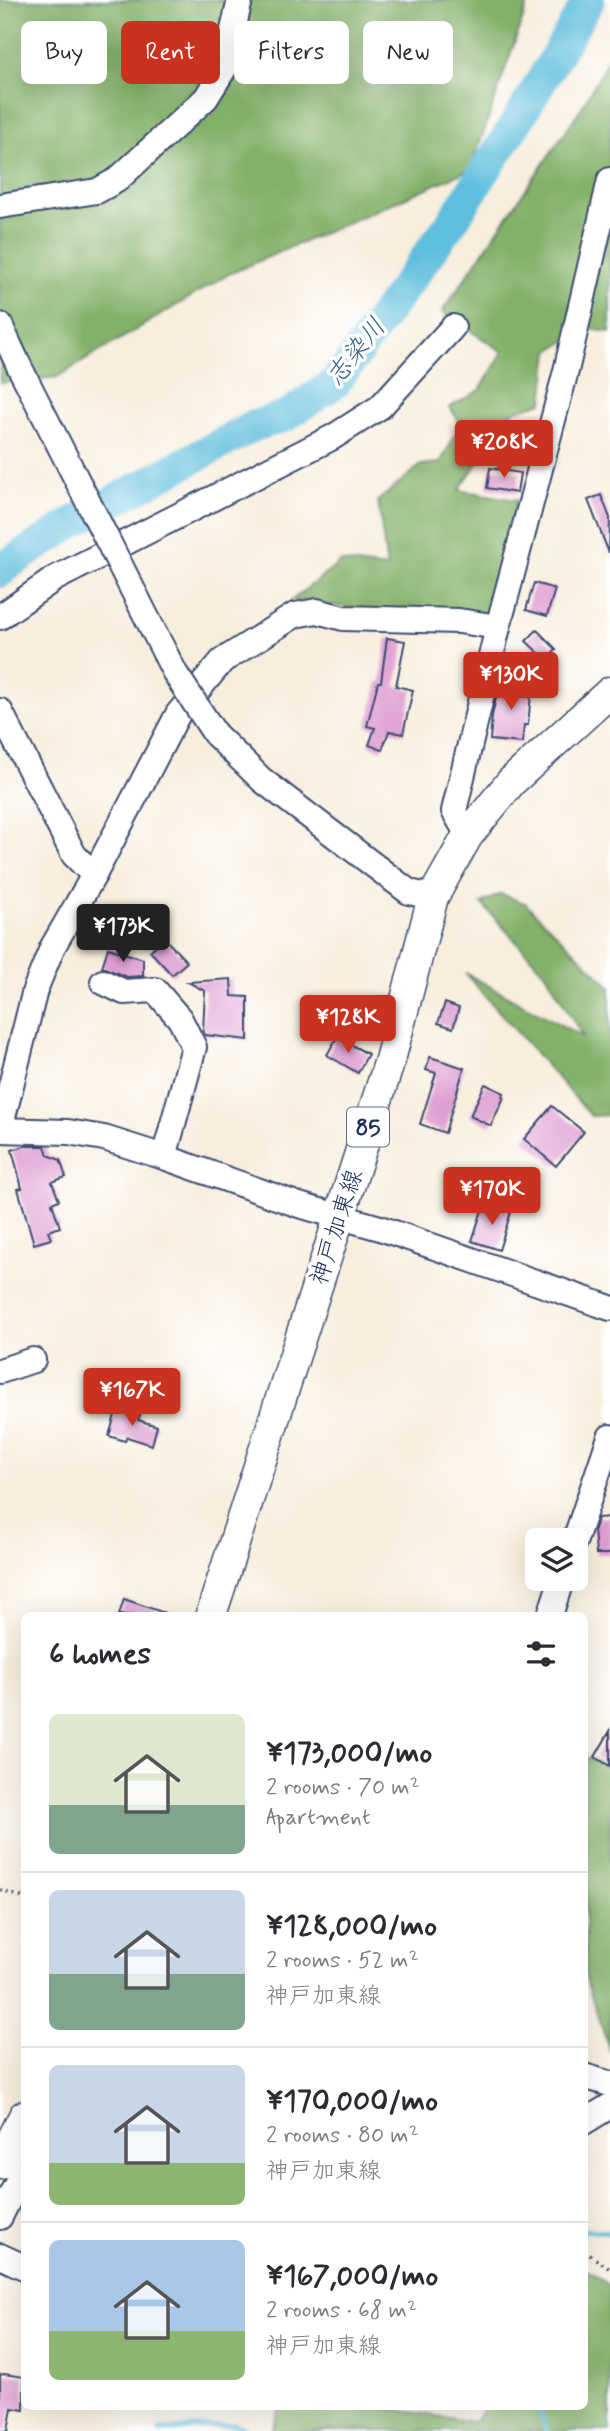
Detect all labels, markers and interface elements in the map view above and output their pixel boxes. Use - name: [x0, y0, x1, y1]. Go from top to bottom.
- chip: Buy: [21, 21, 107, 84]
- chip: Rent: [121, 21, 220, 84]
- chip: Filters: [234, 21, 349, 84]
- chip: New: [363, 21, 453, 84]
- water label: 志染川: [319, 311, 394, 393]
- pin: ¥208K: [455, 420, 553, 480]
- text: ¥208K: [471, 428, 537, 458]
- pin: ¥130K: [462, 652, 560, 712]
- text: ¥130K: [479, 660, 543, 690]
- pin: ¥173K: [74, 904, 172, 964]
- text: ¥173K: [93, 912, 153, 942]
- pin: ¥128K: [299, 996, 397, 1055]
- text: ¥128K: [316, 1003, 380, 1033]
- road number: 85: [347, 1108, 389, 1146]
- street label: 神戸加東線: [304, 1166, 371, 1289]
- pin: ¥170K: [443, 1168, 541, 1227]
- text: ¥170K: [459, 1175, 525, 1205]
- pin: ¥167K: [83, 1368, 181, 1428]
- text: ¥167K: [99, 1376, 165, 1406]
- map controls: [525, 1528, 588, 1591]
- button: layers: [525, 1528, 588, 1591]
- text: 6 homes: [49, 1635, 151, 1674]
- icon: filters: [522, 1635, 560, 1673]
- text: ¥173,000/mo: [266, 1734, 432, 1773]
- icon: home: [105, 1742, 189, 1826]
- text: 2 rooms · 70 m²: [266, 1773, 420, 1803]
- text: Apartment: [266, 1803, 371, 1833]
- text: ¥128,000/mo: [266, 1907, 437, 1946]
- icon: home: [105, 1918, 189, 2002]
- text: 2 rooms · 52 m²: [266, 1946, 419, 1976]
- text: 神戸加東線: [266, 1982, 381, 2012]
- text: ¥170,000/mo: [266, 2082, 438, 2121]
- icon: home: [105, 2093, 189, 2177]
- text: 2 rooms · 80 m²: [266, 2121, 419, 2151]
- text: 神戸加東線: [266, 2157, 381, 2187]
- text: ¥167,000/mo: [266, 2257, 438, 2296]
- icon: home: [105, 2268, 189, 2352]
- text: 2 rooms · 68 m²: [266, 2296, 417, 2326]
- text: 神戸加東線: [266, 2332, 381, 2362]

